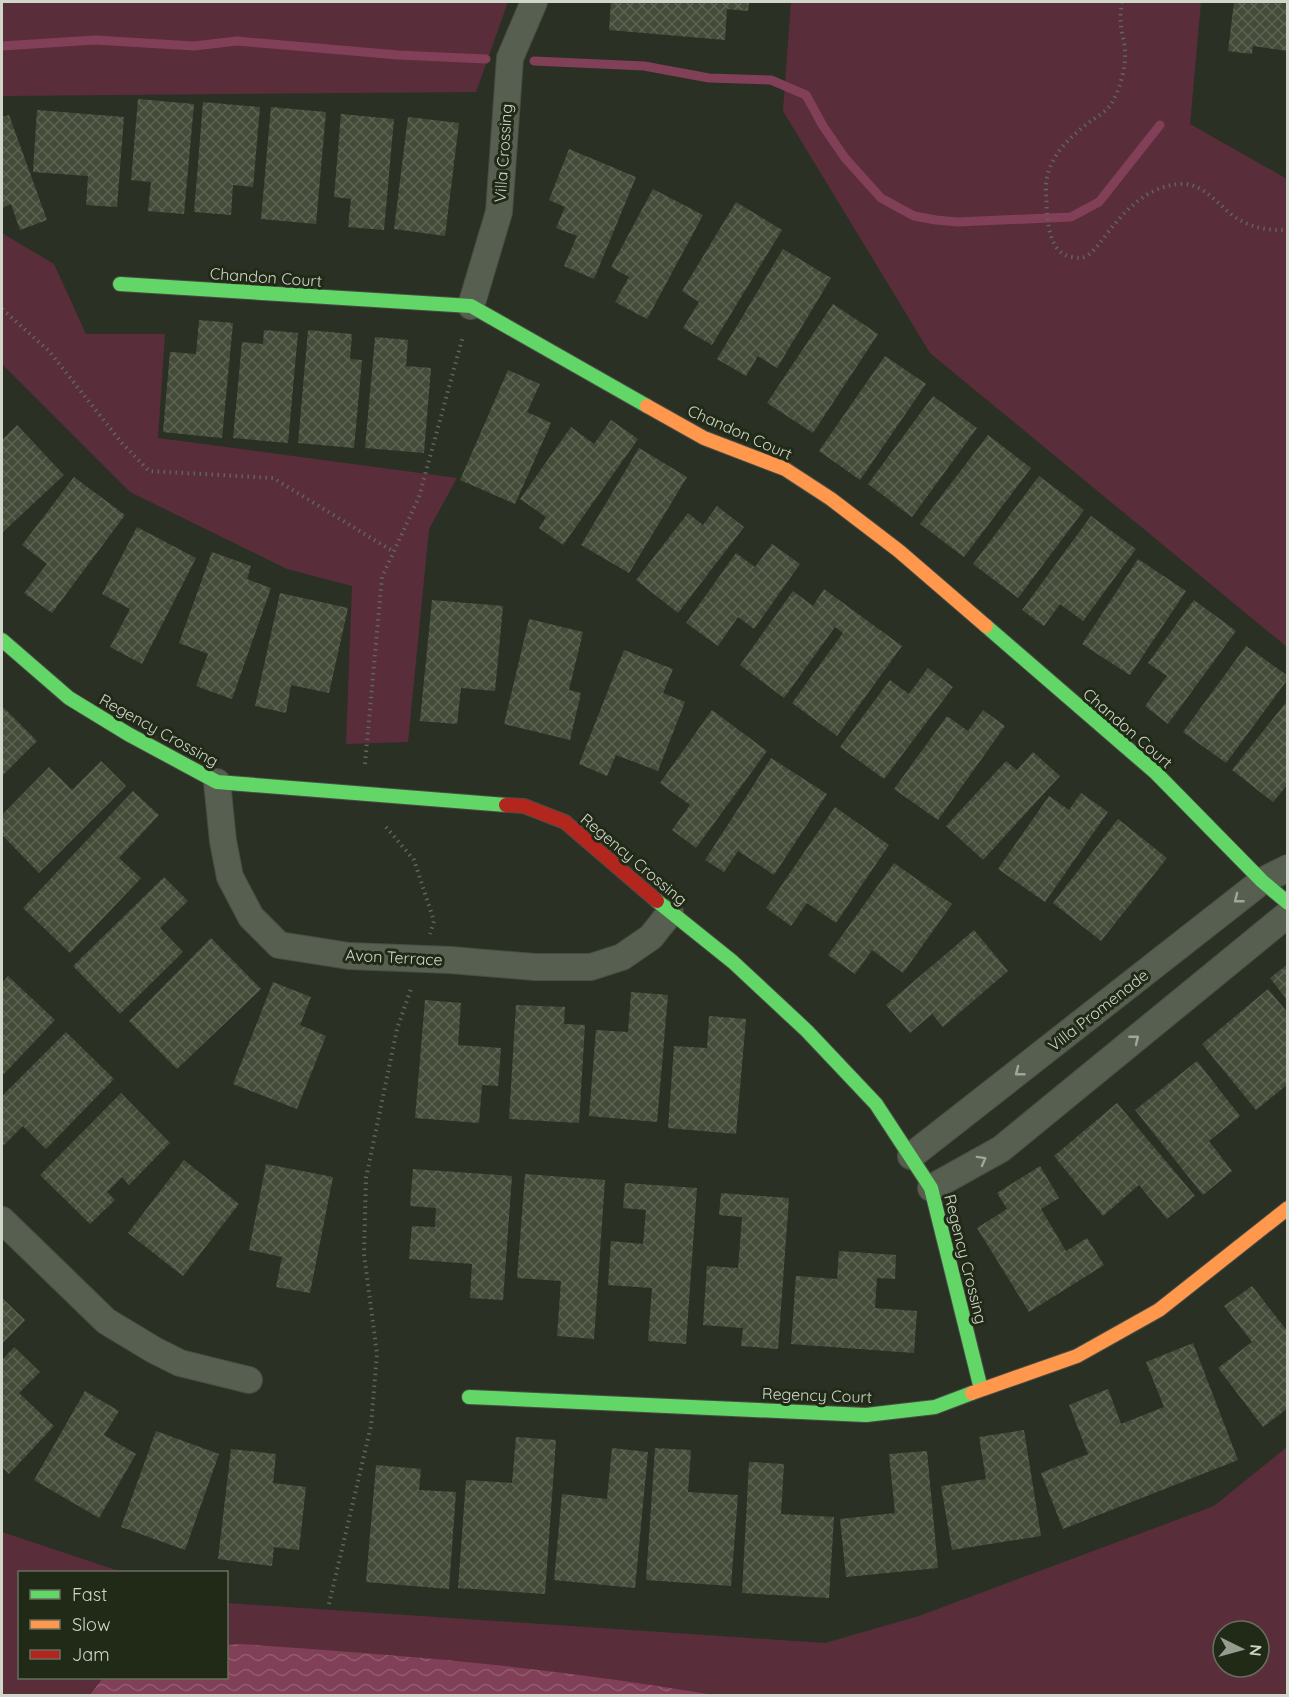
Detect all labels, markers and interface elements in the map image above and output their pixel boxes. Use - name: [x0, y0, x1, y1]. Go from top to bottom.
- street label: Villa Crossing: [490, 103, 516, 203]
- street label: Chandon Court: [209, 263, 323, 291]
- street label: Chandon Court: [685, 400, 795, 464]
- street label: Chandon Court: [1079, 684, 1177, 772]
- street label: Regency Crossing: [96, 689, 222, 771]
- street label: Regency Crossing: [577, 809, 691, 909]
- one-way arrow: [1234, 892, 1245, 903]
- street label: Avon Terrace: [345, 944, 443, 970]
- street label: Villa Promenade: [1044, 965, 1152, 1055]
- one-way arrow: [1128, 1036, 1139, 1047]
- one-way arrow: [1015, 1064, 1026, 1075]
- one-way arrow: [976, 1156, 986, 1167]
- street label: Regency Crossing: [940, 1192, 992, 1326]
- street label: Regency Court: [762, 1383, 872, 1407]
- legend: [18, 1571, 228, 1679]
- text: Fast: [72, 1583, 107, 1606]
- text: Slow: [72, 1613, 110, 1636]
- north arrow: [1211, 1619, 1271, 1679]
- text: Jam: [72, 1643, 110, 1666]
- text: N: [1245, 1644, 1266, 1657]

